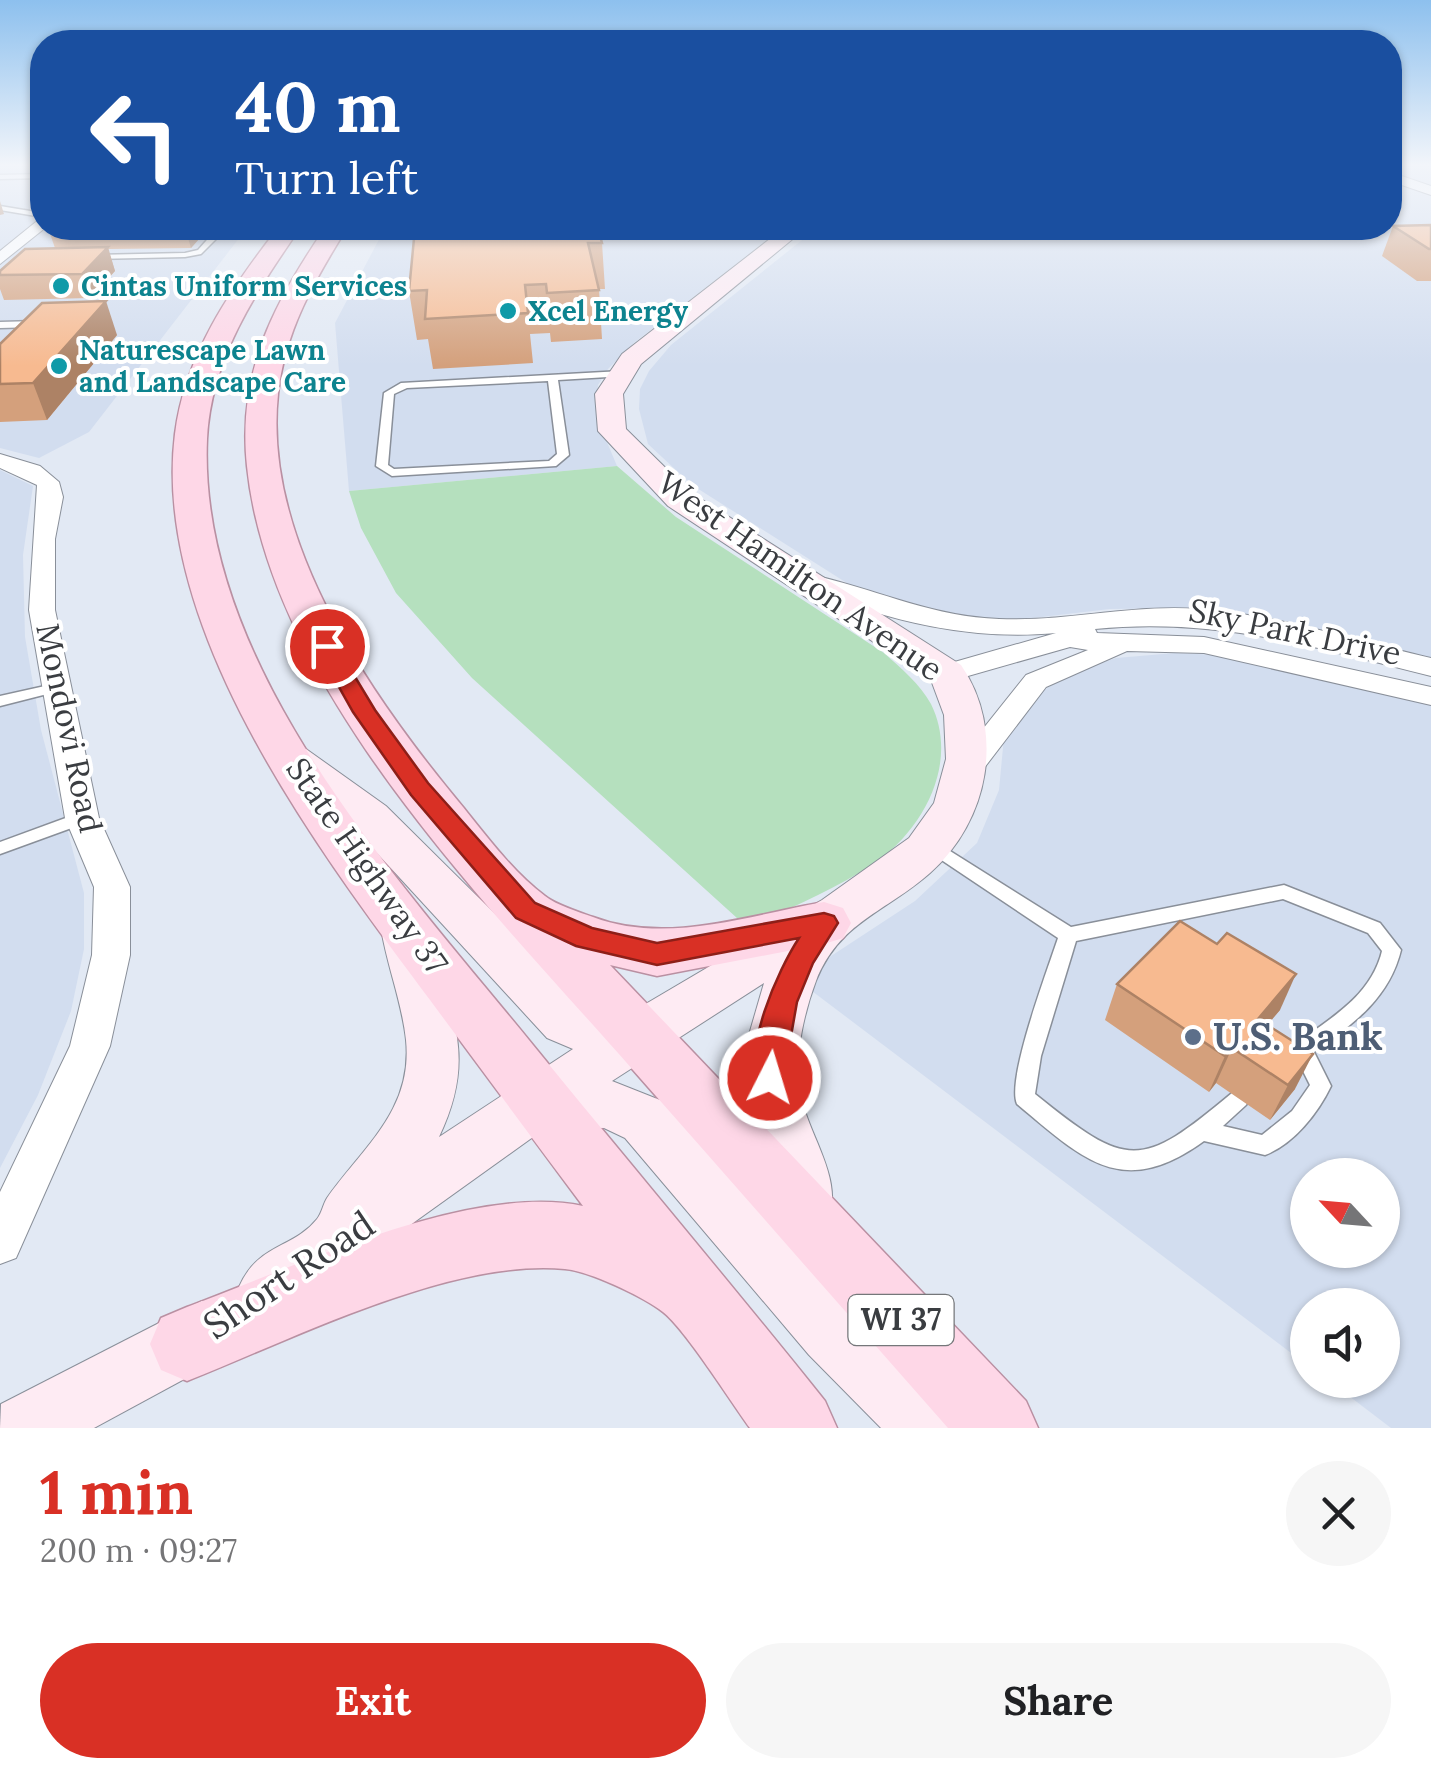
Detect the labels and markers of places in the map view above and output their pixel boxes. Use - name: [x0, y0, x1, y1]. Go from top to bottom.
- place label: Cintas Uniform Services: [81, 268, 407, 304]
- marker: Cintas Uniform Services: [50, 275, 72, 297]
- place label: Xcel Energy: [528, 293, 689, 329]
- marker: Xcel Energy: [497, 300, 519, 322]
- place label: Naturescape Lawn and Landscape Care: [79, 332, 346, 400]
- marker: Naturescape Lawn and Landscape Care: [48, 355, 70, 377]
- pin: [285, 604, 370, 689]
- place label: U.S. Bank: [1213, 1012, 1383, 1060]
- marker: U.S. Bank: [1182, 1026, 1204, 1048]

